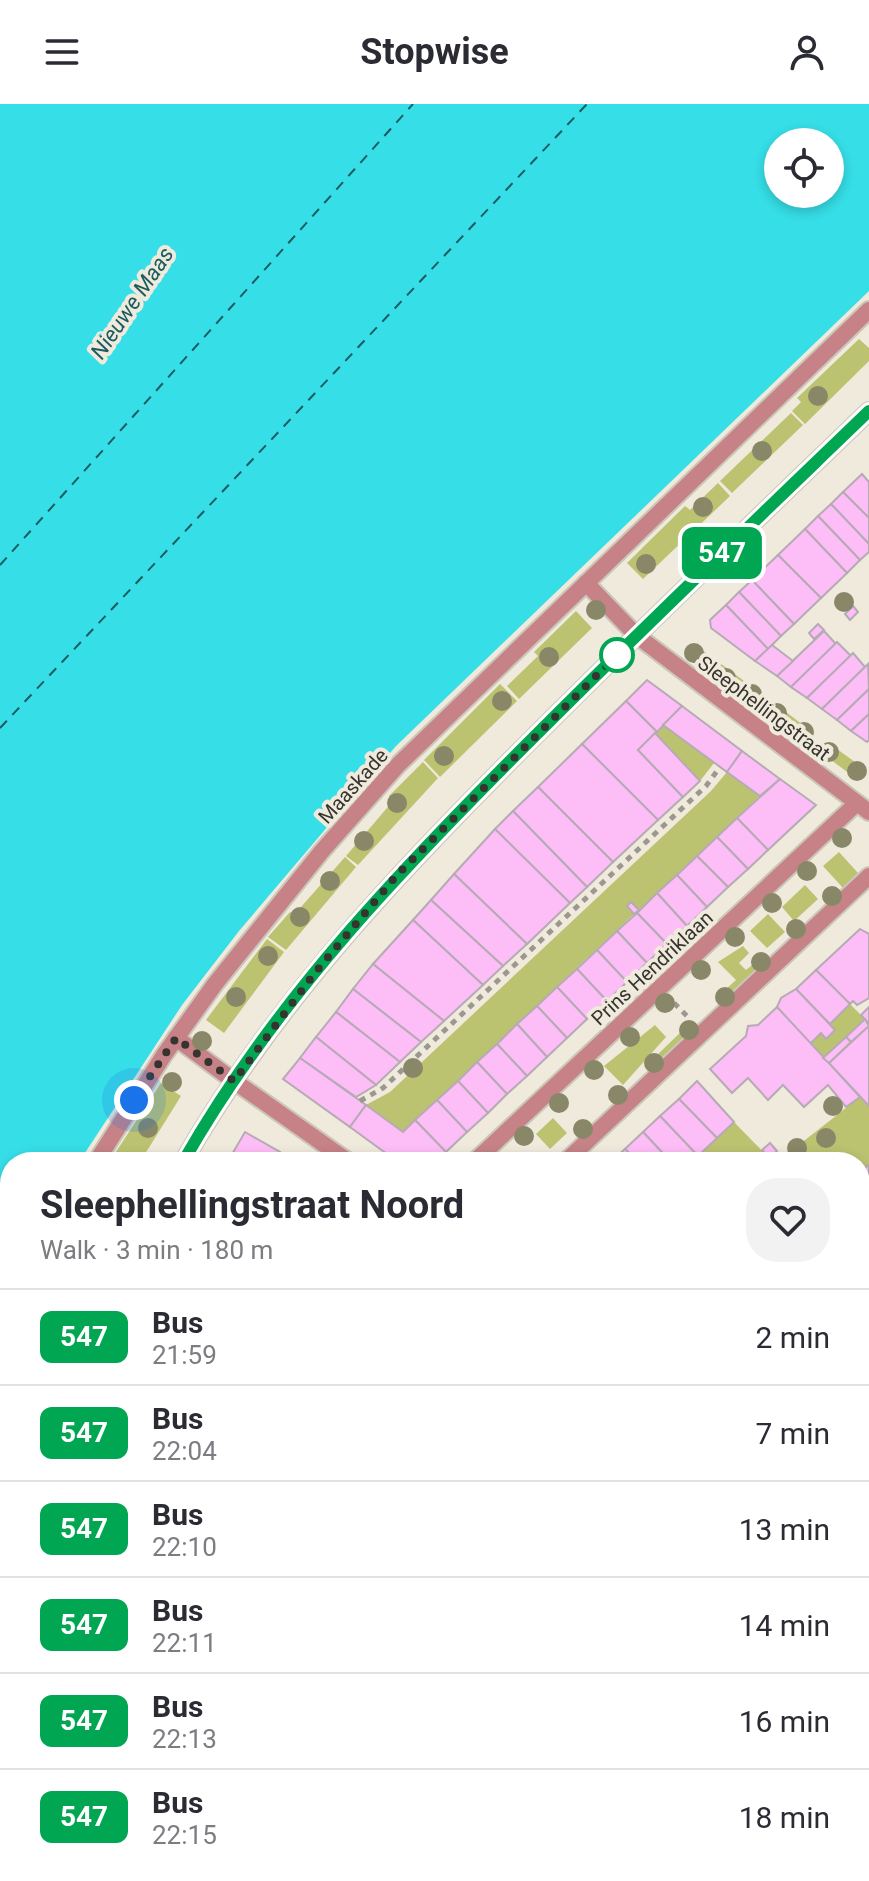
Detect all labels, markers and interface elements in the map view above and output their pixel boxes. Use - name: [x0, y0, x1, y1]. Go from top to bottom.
- icon: menu: [40, 30, 84, 74]
- icon: person: [785, 30, 829, 74]
- text: Stopwise: [360, 31, 509, 73]
- map controls: [764, 128, 844, 208]
- button: locate: [764, 128, 844, 208]
- water label: Nieuwe Maas: [86, 242, 178, 364]
- line badge: 547: [676, 527, 768, 579]
- text: 547: [698, 536, 746, 569]
- unlabelled marker: [600, 638, 634, 672]
- street label: Sleephellingstraat: [693, 651, 835, 765]
- street label: Maaskade: [313, 744, 393, 828]
- street label: Prins Hendriklaan: [586, 906, 718, 1030]
- your location: [114, 1080, 154, 1120]
- button: heart: [746, 1178, 830, 1262]
- text: Sleephellingstraat Noord: [40, 1183, 464, 1227]
- text: Walk · 3 min · 180 m: [40, 1235, 273, 1265]
- text: Bus: [152, 1305, 203, 1340]
- text: 547: [60, 1320, 108, 1353]
- text: 2 min: [756, 1320, 830, 1355]
- text: 21:59: [152, 1340, 217, 1370]
- text: Bus: [152, 1401, 203, 1436]
- text: 547: [60, 1416, 108, 1449]
- text: 7 min: [756, 1416, 830, 1451]
- text: 22:04: [152, 1436, 217, 1466]
- text: Bus: [152, 1497, 203, 1532]
- text: 547: [60, 1512, 108, 1545]
- text: 13 min: [739, 1512, 830, 1547]
- text: 22:10: [152, 1532, 217, 1562]
- text: Bus: [152, 1593, 203, 1628]
- text: 547: [60, 1608, 108, 1641]
- text: 14 min: [739, 1608, 830, 1643]
- text: 22:11: [152, 1628, 217, 1658]
- text: Bus: [152, 1689, 203, 1724]
- text: 547: [60, 1704, 108, 1737]
- text: 16 min: [739, 1704, 830, 1739]
- text: 22:13: [152, 1724, 217, 1754]
- text: Bus: [152, 1785, 203, 1820]
- text: 547: [60, 1800, 108, 1833]
- text: 18 min: [739, 1800, 830, 1835]
- text: 22:15: [152, 1820, 217, 1850]

